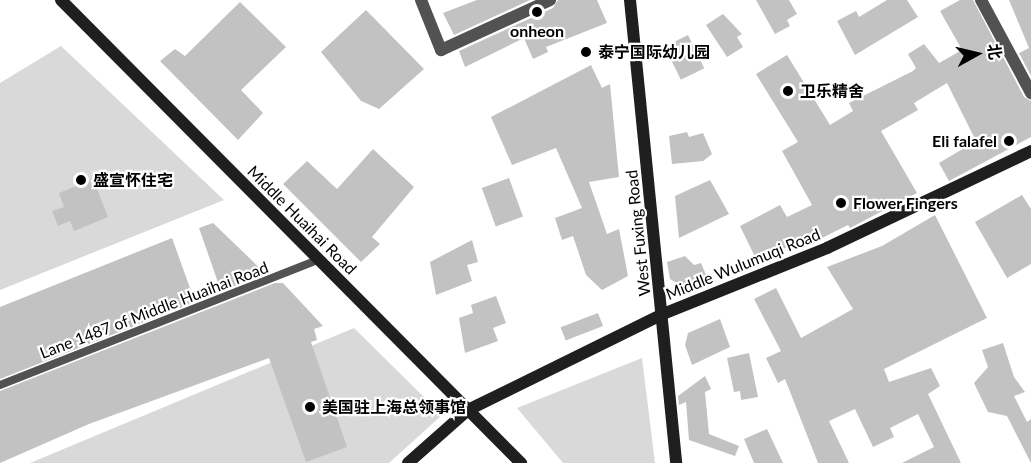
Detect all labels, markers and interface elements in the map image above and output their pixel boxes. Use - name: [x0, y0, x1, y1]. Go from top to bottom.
- marker: onheon: [530, 5, 544, 19]
- place label: onheon: [510, 21, 564, 41]
- north arrow: [947, 24, 1007, 84]
- place label: 泰宁国际幼儿园: [598, 42, 710, 62]
- text: 北: [985, 42, 1006, 61]
- marker: 泰宁国际幼儿园: [579, 45, 593, 59]
- place label: 卫乐精舍: [800, 81, 864, 101]
- marker: 卫乐精舍: [781, 84, 795, 98]
- place label: Eli falafel: [932, 131, 997, 151]
- marker: Eli falafel: [1002, 134, 1016, 148]
- street label: Middle Huaihai Road: [244, 162, 360, 278]
- street label: West Fuxing Road: [622, 169, 654, 297]
- place label: 盛宣怀住宅: [93, 170, 173, 190]
- marker: 盛宣怀住宅: [74, 173, 88, 187]
- place label: Flower Fingers: [853, 193, 958, 213]
- marker: Flower Fingers: [834, 196, 848, 210]
- street label: Middle Wulumuqi Road: [663, 224, 823, 304]
- street label: Lane 1487 of Middle Huaihai Road: [37, 257, 271, 363]
- place label: 美国驻上海总领事馆: [322, 397, 466, 417]
- marker: 美国驻上海总领事馆: [303, 400, 317, 414]

